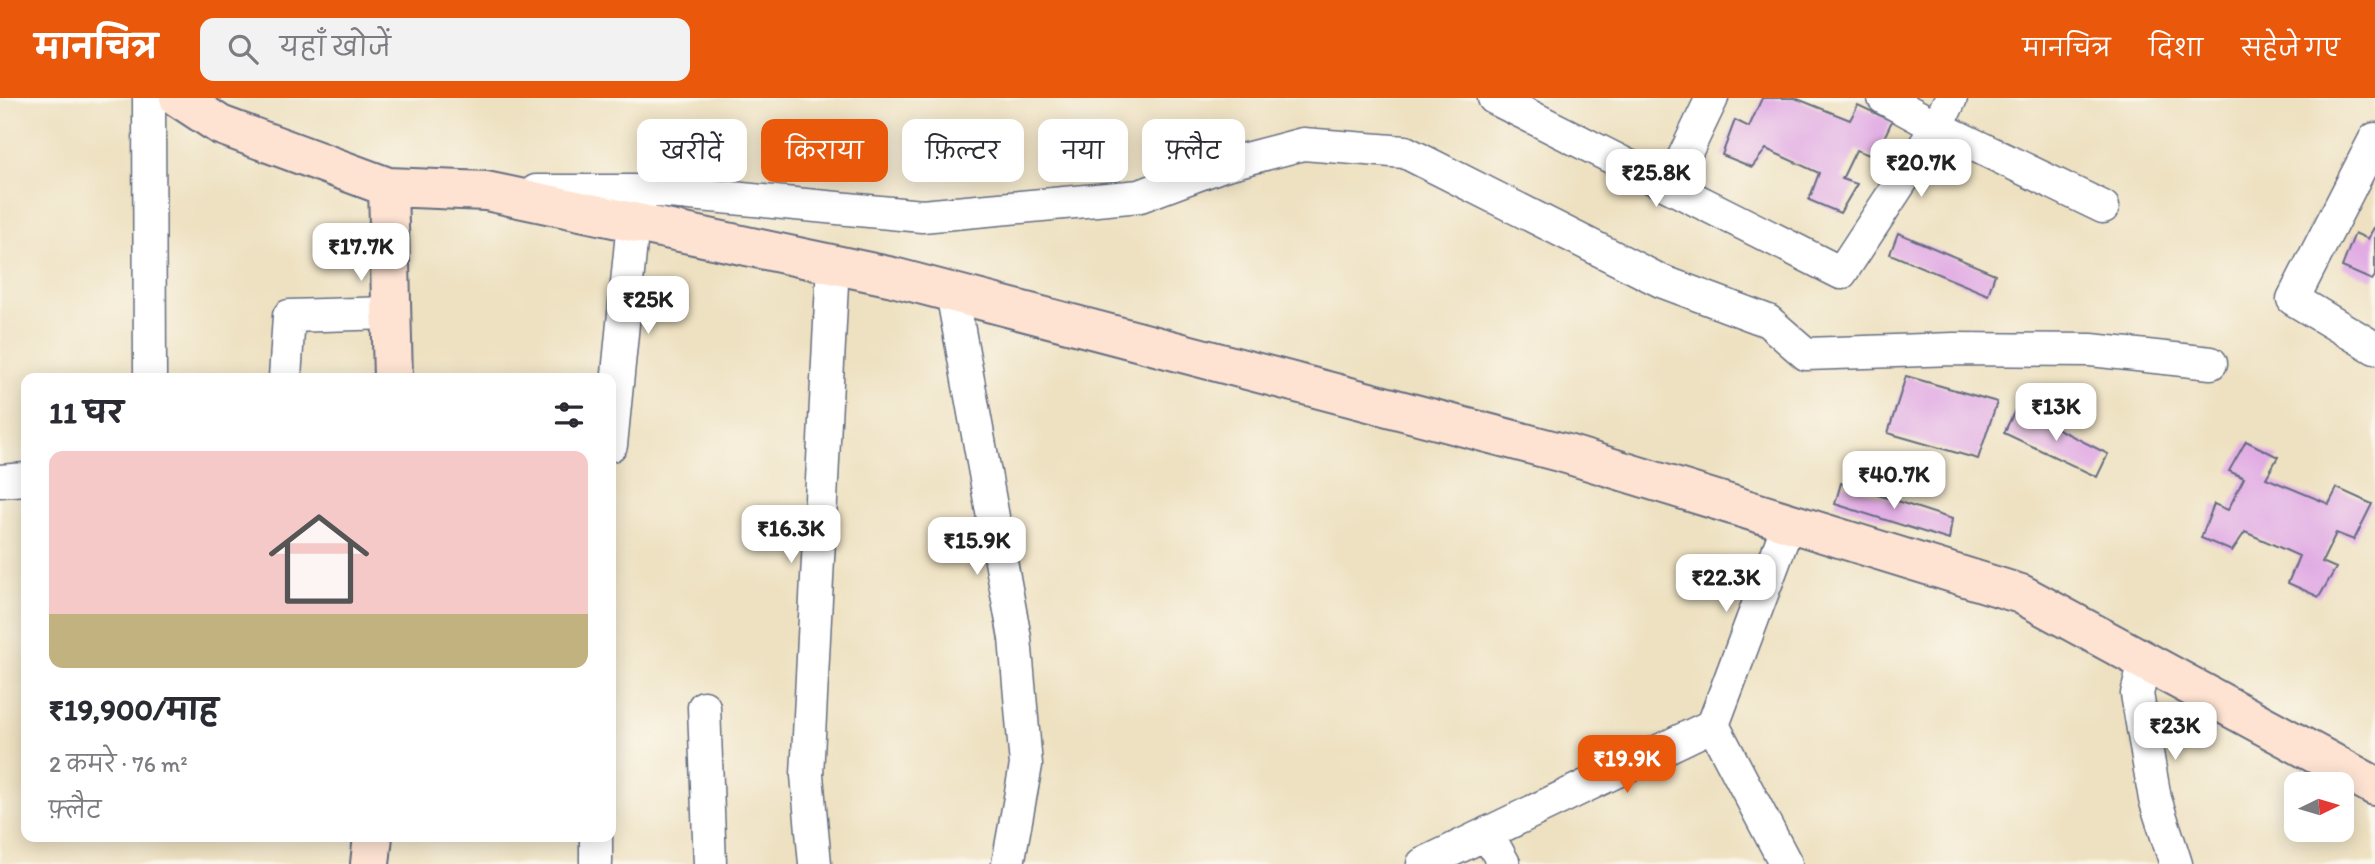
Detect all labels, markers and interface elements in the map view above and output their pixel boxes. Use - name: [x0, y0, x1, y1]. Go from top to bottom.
- search box: [200, 18, 690, 81]
- text: मानचित्र: [35, 27, 158, 66]
- icon: search: [224, 30, 262, 68]
- text: यहाँ खोजें: [280, 31, 391, 63]
- text: मानचित्र: [2023, 33, 2111, 62]
- text: दिशा: [2149, 33, 2203, 62]
- text: सहेजे गए: [2241, 33, 2340, 62]
- chip: खरीदें: [637, 119, 747, 182]
- chip: किराया: [761, 119, 888, 182]
- chip: फ़िल्टर: [902, 119, 1024, 182]
- chip: नया: [1038, 119, 1128, 182]
- chip: फ़्लैट: [1142, 119, 1245, 182]
- pin: ₹20.7K: [1864, 140, 1978, 199]
- text: ₹20.7K: [1886, 148, 1956, 176]
- pin: ₹25.8K: [1599, 150, 1713, 209]
- text: ₹25.8K: [1622, 158, 1690, 186]
- pin: ₹17.7K: [304, 223, 418, 283]
- text: ₹17.7K: [328, 232, 394, 260]
- pin: ₹25K: [607, 276, 689, 336]
- text: ₹25K: [623, 285, 673, 313]
- pin: ₹13K: [2015, 384, 2097, 443]
- text: ₹13K: [2031, 392, 2081, 420]
- text: 11 घर: [49, 394, 124, 431]
- icon: filters: [550, 396, 588, 434]
- pin: ₹40.7K: [1837, 452, 1951, 511]
- text: ₹40.7K: [1859, 460, 1929, 488]
- icon: home: [256, 496, 382, 622]
- pin: ₹16.3K: [734, 505, 848, 565]
- text: ₹16.3K: [758, 514, 824, 542]
- pin: ₹15.9K: [920, 518, 1034, 577]
- text: ₹15.9K: [944, 526, 1010, 554]
- pin: ₹22.3K: [1669, 554, 1783, 614]
- text: ₹22.3K: [1692, 563, 1760, 591]
- text: ₹19,900/माह: [49, 691, 218, 728]
- pin: ₹23K: [2134, 702, 2216, 762]
- text: ₹23K: [2150, 711, 2200, 739]
- pin: ₹19.9K: [1570, 736, 1684, 795]
- text: ₹19.9K: [1594, 744, 1660, 772]
- text: 2 कमरे · 76 m²: [49, 750, 188, 778]
- north arrow: [2284, 772, 2354, 842]
- map controls: [2284, 772, 2354, 842]
- text: फ़्लैट: [49, 796, 101, 824]

